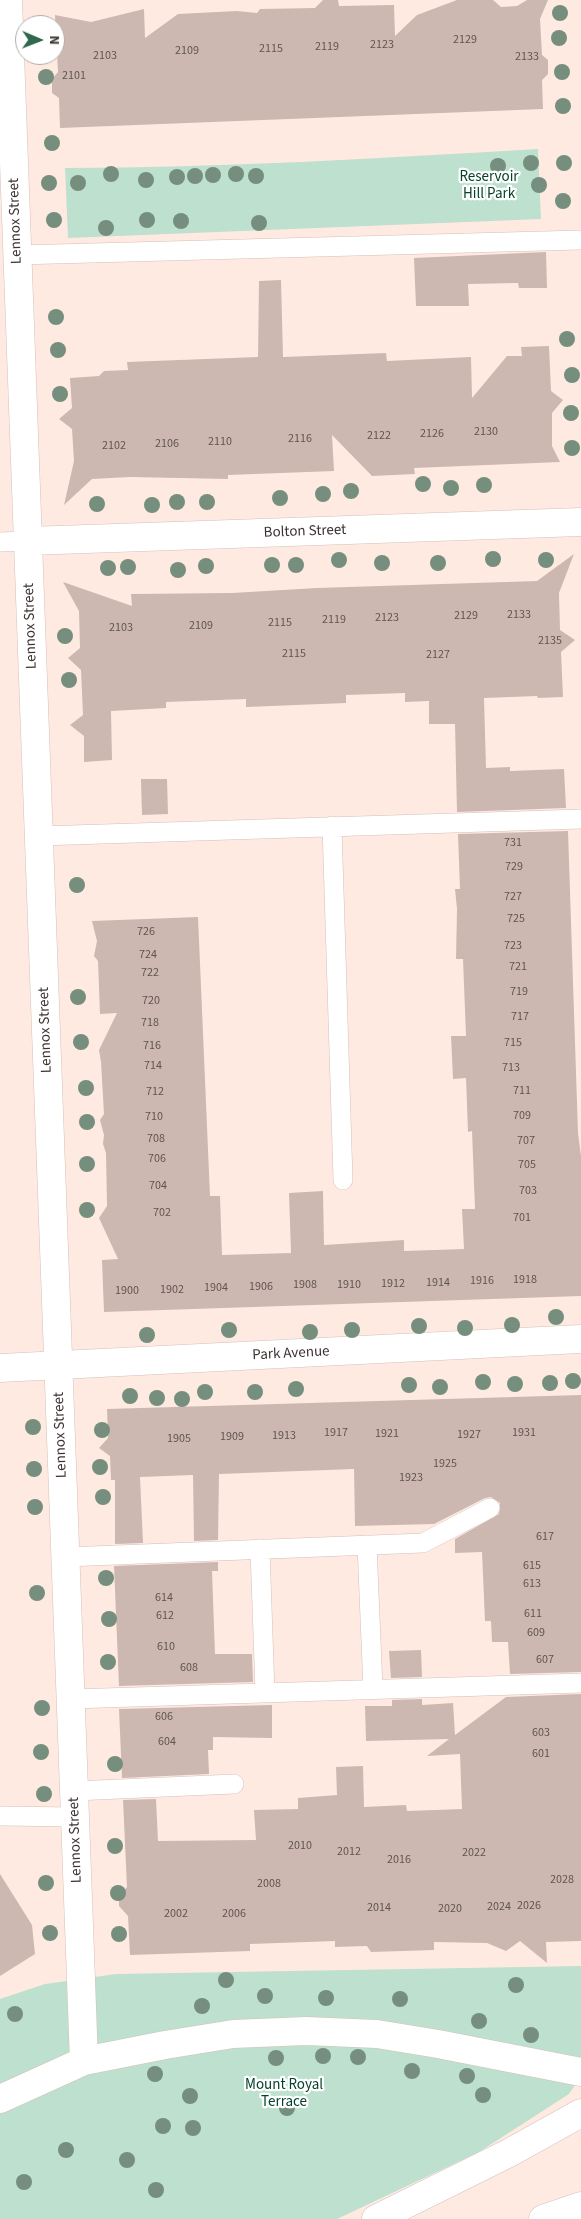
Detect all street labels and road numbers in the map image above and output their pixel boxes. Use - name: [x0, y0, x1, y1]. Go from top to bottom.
- street label: Lennox Street: [6, 178, 26, 264]
- street label: Bolton Street: [263, 522, 347, 542]
- street label: Lennox Street: [21, 583, 41, 669]
- street label: Lennox Street: [36, 987, 56, 1073]
- street label: Park Avenue: [252, 1343, 330, 1365]
- street label: Lennox Street: [51, 1392, 71, 1478]
- street label: Lennox Street: [66, 1797, 86, 1883]

